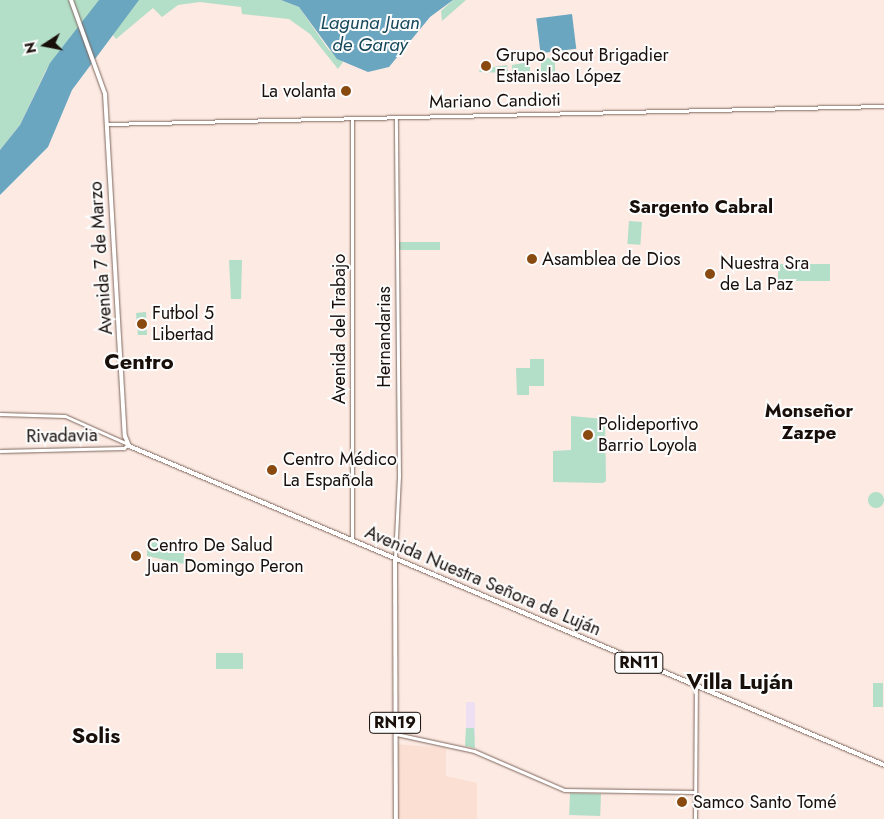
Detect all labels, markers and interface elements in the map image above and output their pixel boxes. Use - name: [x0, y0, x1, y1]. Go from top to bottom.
- water label: Laguna Juan de Garay: [320, 12, 420, 56]
- north arrow: [20, 20, 70, 70]
- text: N: [19, 40, 41, 55]
- place label: Grupo Scout Brigadier Estanislao López: [496, 45, 669, 88]
- marker: Grupo Scout Brigadier Estanislao López: [480, 60, 492, 72]
- place label: La volanta: [261, 80, 336, 102]
- marker: La volanta: [340, 85, 352, 97]
- street label: Mariano Candioti: [429, 89, 561, 113]
- street label: Avenida 7 de Marzo: [85, 180, 117, 336]
- district label: Sargento Cabral: [629, 196, 773, 218]
- place label: Asamblea de Dios: [542, 248, 680, 270]
- marker: Asamblea de Dios: [526, 253, 538, 265]
- place label: Nuestra Sra de La Paz: [720, 253, 809, 296]
- street label: Avenida del Trabajo: [328, 254, 350, 404]
- marker: Nuestra Sra de La Paz: [704, 268, 716, 280]
- street label: Hernandarias: [373, 286, 395, 388]
- place label: Futbol 5 Libertad: [152, 303, 214, 346]
- marker: Futbol 5 Libertad: [136, 318, 148, 330]
- district label: Centro: [104, 349, 174, 375]
- district label: Monseñor Zazpe: [765, 400, 853, 444]
- place label: Polideportivo Barrio Loyola: [598, 414, 698, 456]
- street label: Rivadavia: [26, 425, 98, 447]
- marker: Polideportivo Barrio Loyola: [582, 429, 594, 441]
- place label: Centro Médico La Española: [283, 449, 397, 492]
- marker: Centro Médico La Española: [265, 463, 279, 477]
- street label: Avenida Nuestra Señora de Luján: [362, 521, 604, 641]
- place label: Centro De Salud Juan Domingo Peron: [147, 535, 304, 578]
- marker: Centro De Salud Juan Domingo Peron: [129, 549, 143, 563]
- road number: RN11: [614, 650, 664, 676]
- district label: Villa Luján: [686, 669, 794, 695]
- road number: RN19: [369, 710, 421, 736]
- district label: Solis: [72, 723, 120, 749]
- place label: Samco Santo Tomé: [693, 791, 837, 813]
- marker: Samco Santo Tomé: [675, 795, 689, 809]

